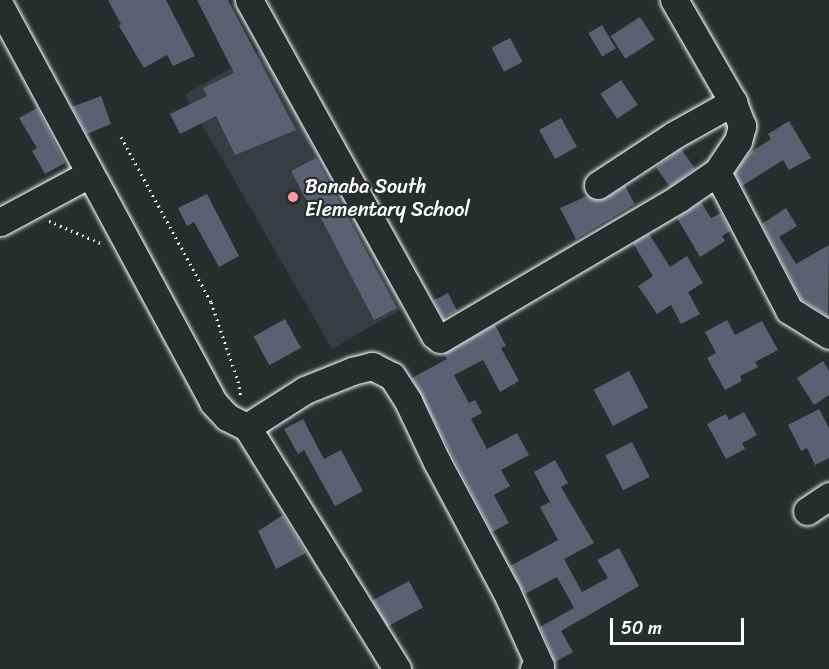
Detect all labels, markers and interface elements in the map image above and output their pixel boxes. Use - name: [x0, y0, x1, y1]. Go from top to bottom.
- place label: Banaba South Elementary School: [305, 174, 470, 221]
- marker: Banaba South Elementary School: [286, 190, 300, 204]
- scale bar: [613, 606, 746, 644]
- text: 50 m: [621, 612, 662, 644]

